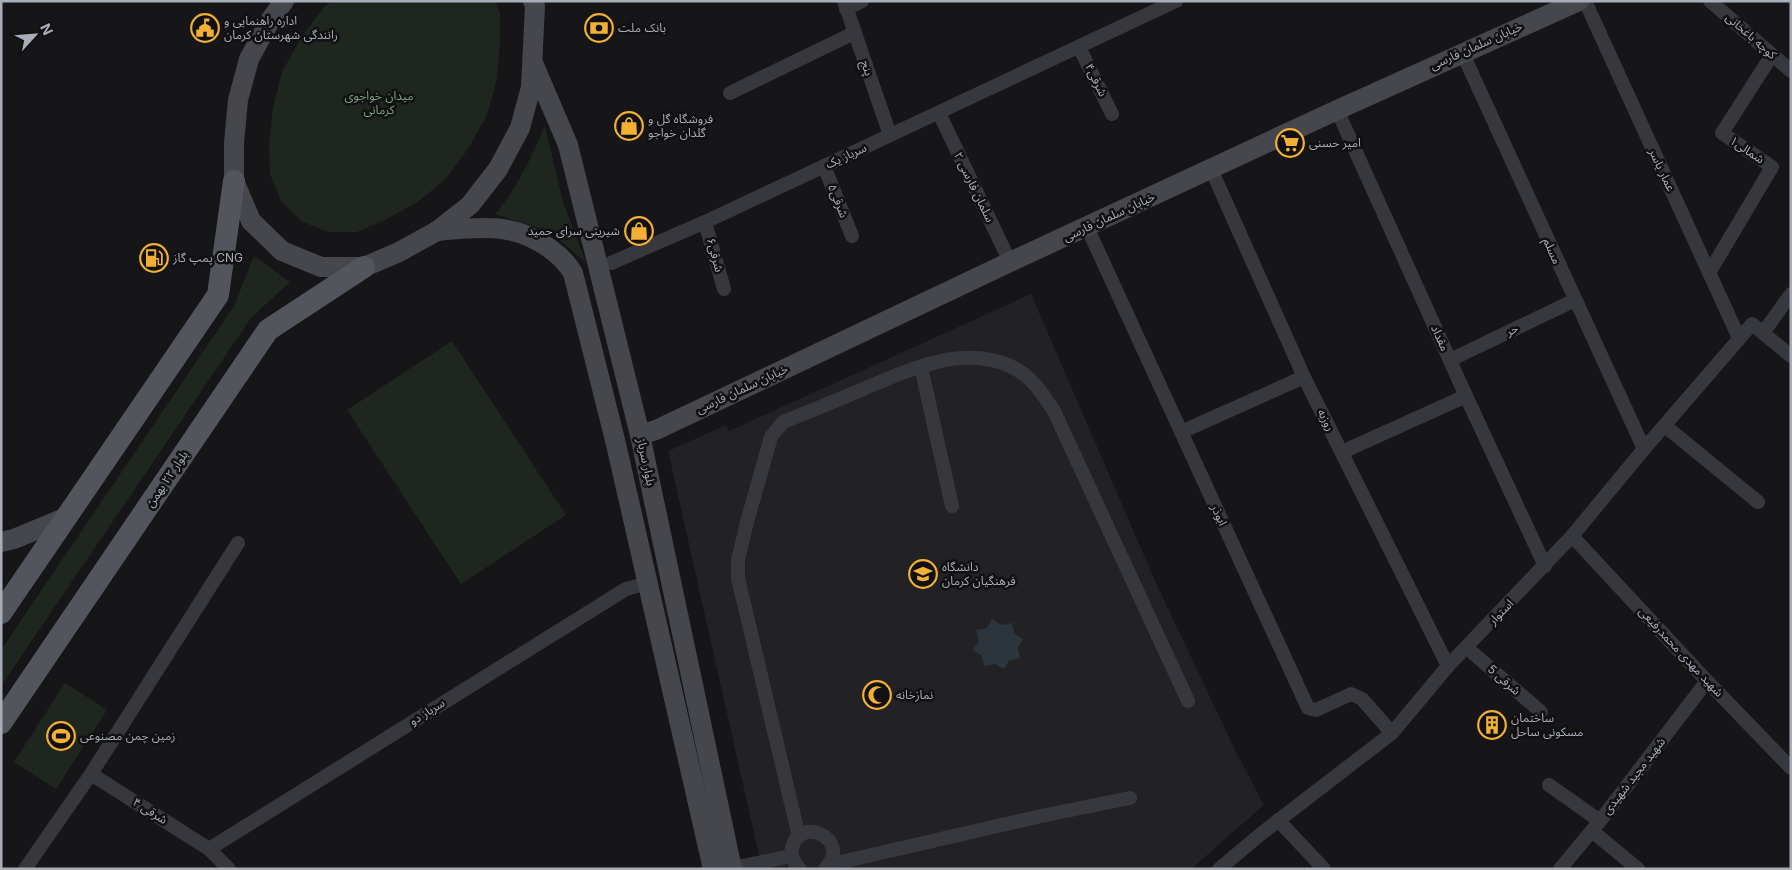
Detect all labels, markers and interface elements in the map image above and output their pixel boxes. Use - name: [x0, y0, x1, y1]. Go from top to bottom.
- street label: کوچه باغخانی: [1722, 9, 1781, 63]
- north arrow: [10, 10, 60, 60]
- public building icon: اداره راهنمایی و رانندگی شهرستان کرمان: [190, 13, 220, 43]
- place label: اداره راهنمایی و رانندگی شهرستان کرمان: [224, 13, 338, 42]
- bank icon: بانک ملت: [584, 13, 614, 43]
- street label: خیابان سلمان فارسی: [1427, 18, 1524, 73]
- place label: بانک ملت: [618, 20, 666, 35]
- text: N: [37, 21, 57, 38]
- street label: پنج: [856, 58, 877, 78]
- street label: شرقی۴: [1082, 61, 1111, 99]
- park label: میدان خواجوی کرمانی: [344, 88, 414, 117]
- shop icon: فروشگاه گل و گلدان خواجو: [614, 111, 644, 141]
- place label: فروشگاه گل و گلدان خواجو: [648, 111, 713, 140]
- supermarket icon: امیر حسنی: [1275, 128, 1305, 158]
- street label: شمالی۱: [1727, 133, 1768, 167]
- place label: امیر حسنی: [1309, 135, 1361, 150]
- street label: سرباز یک: [823, 140, 869, 172]
- street label: عمار یاسر: [1646, 145, 1679, 194]
- street label: سلمان فارسى ٢: [951, 149, 998, 224]
- street label: شرقی۵: [825, 182, 852, 220]
- street label: خیابان سلمان فارسی: [1061, 189, 1157, 244]
- shop icon: شیرینی سرای حمید: [624, 216, 654, 246]
- place label: شیرینی سرای حمید: [528, 223, 620, 238]
- street label: مسلم: [1538, 235, 1565, 267]
- street label: شرقی۶: [704, 236, 727, 274]
- fuel station icon: پمپ گاز CNG: [139, 243, 169, 273]
- place label: پمپ گاز CNG: [172, 250, 243, 266]
- street label: حر: [1502, 320, 1520, 339]
- street label: مقداد: [1428, 322, 1453, 353]
- street label: خیابان سلمان فارسی: [694, 361, 790, 416]
- street label: روزبه: [1315, 406, 1338, 433]
- street label: بلوار سرباز: [634, 436, 659, 487]
- street label: بلوار ۲۲ بهمن: [142, 447, 191, 510]
- street label: ابوذر: [1208, 501, 1231, 528]
- school or university icon: دانشگاه فرهنگیان کرمان: [908, 559, 938, 589]
- place label: دانشگاه فرهنگیان کرمان: [942, 559, 1016, 588]
- street label: استوار: [1484, 596, 1516, 628]
- street label: شهید مهدی محمدرفیعی: [1636, 604, 1727, 700]
- street label: شرقی 5: [1485, 661, 1524, 698]
- mosque icon: نمازخانه: [862, 680, 892, 710]
- place label: نمازخانه: [896, 687, 933, 702]
- street label: سرباز دو: [406, 695, 447, 728]
- building icon: ساختمان مسکونی ساحل: [1477, 710, 1507, 740]
- place label: ساختمان مسکونی ساحل: [1511, 710, 1583, 739]
- sports icon: زمین چمن مصنوعی: [46, 721, 76, 751]
- place label: زمین چمن مصنوعی: [80, 728, 175, 744]
- street label: شهید مجید شهیدی: [1599, 734, 1668, 817]
- street label: شرقی ۴: [130, 794, 170, 827]

